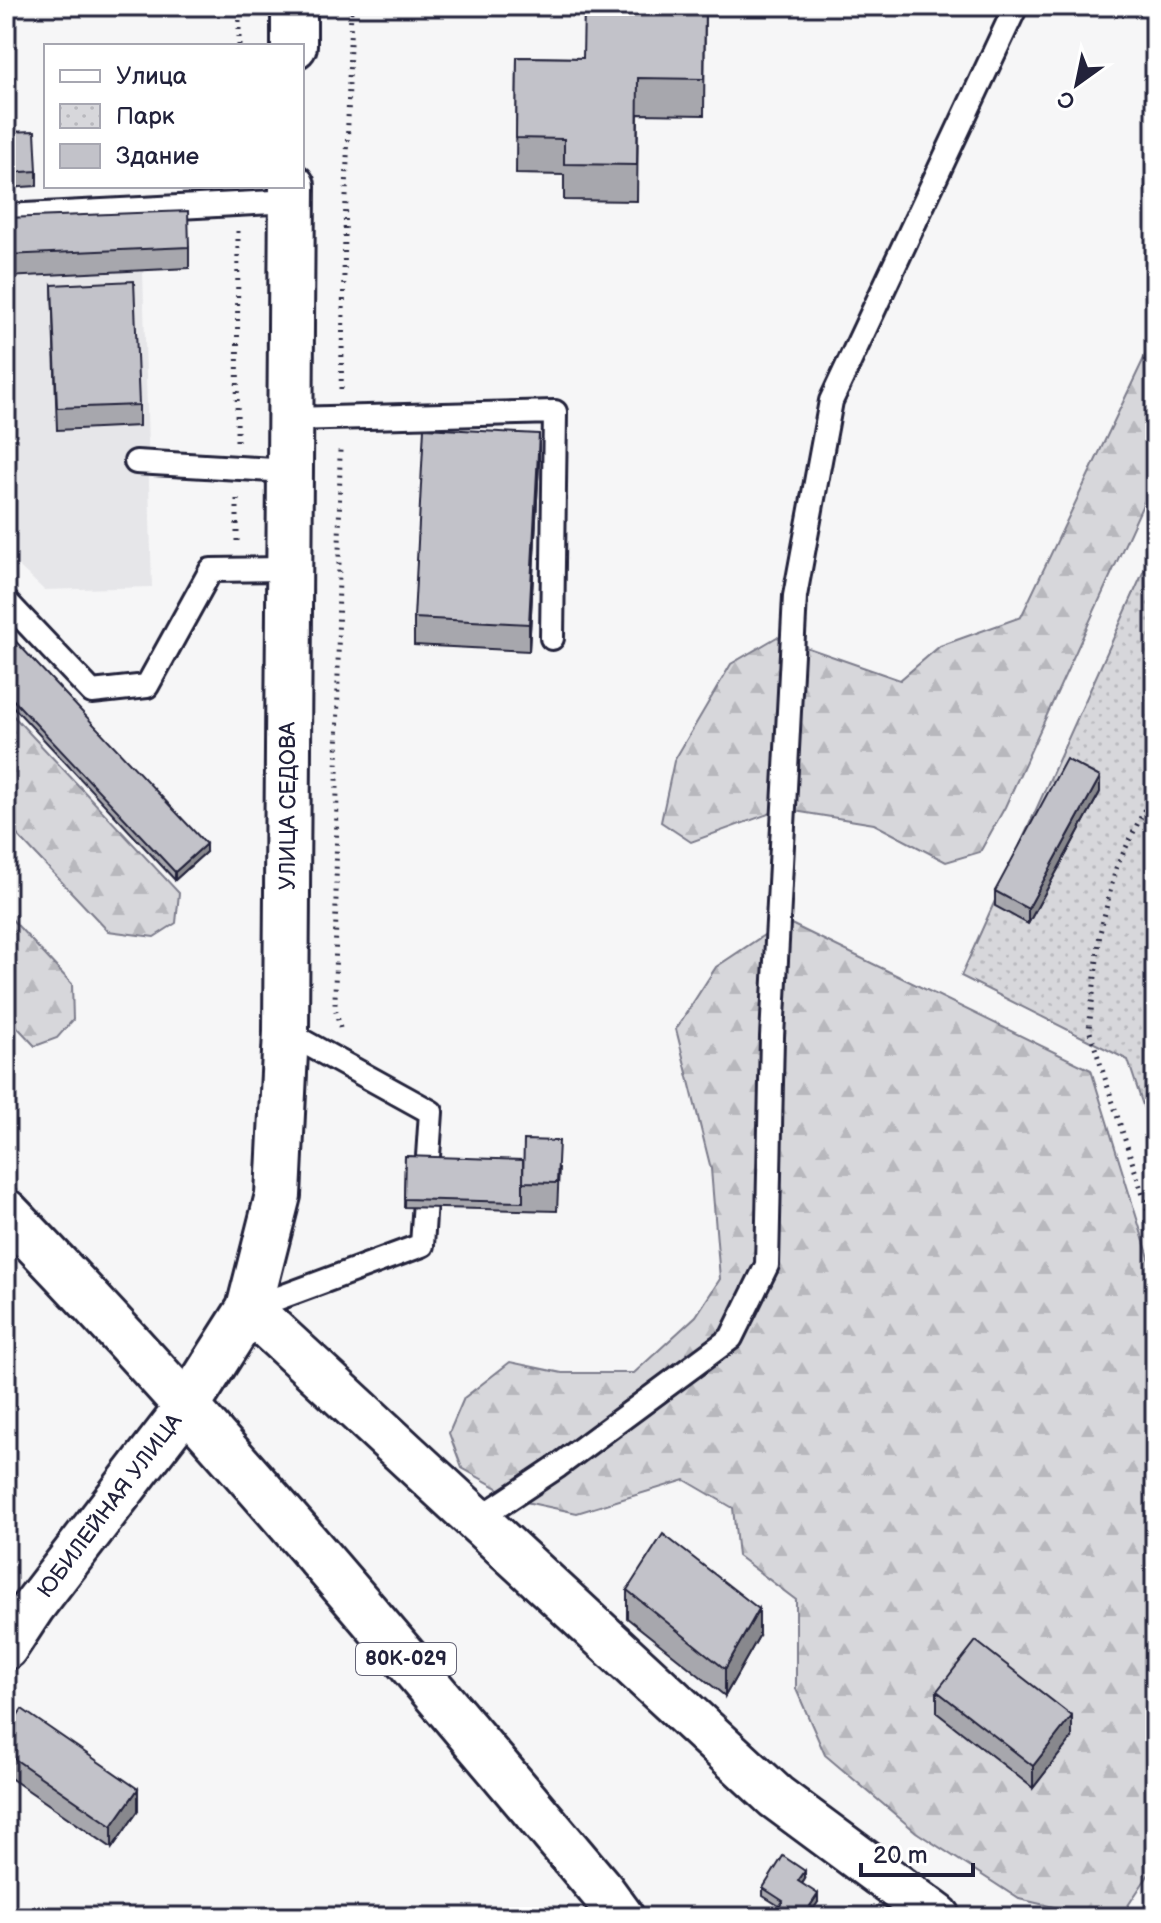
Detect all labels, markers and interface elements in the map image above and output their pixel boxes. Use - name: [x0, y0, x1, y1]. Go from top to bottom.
- legend: [44, 44, 304, 188]
- north arrow: [1037, 44, 1117, 124]
- text: Улица: [116, 62, 187, 91]
- text: С: [1053, 84, 1081, 115]
- text: Парк: [116, 102, 175, 131]
- text: Здание: [116, 142, 199, 171]
- street label: УЛИЦА СЕДОВА: [275, 721, 302, 890]
- street label: ЮБИЛЕЙНАЯ УЛИЦА: [32, 1408, 188, 1603]
- road number: 80К-029: [356, 1643, 456, 1675]
- scale bar: [861, 1827, 973, 1877]
- text: 20 m: [873, 1841, 928, 1870]

